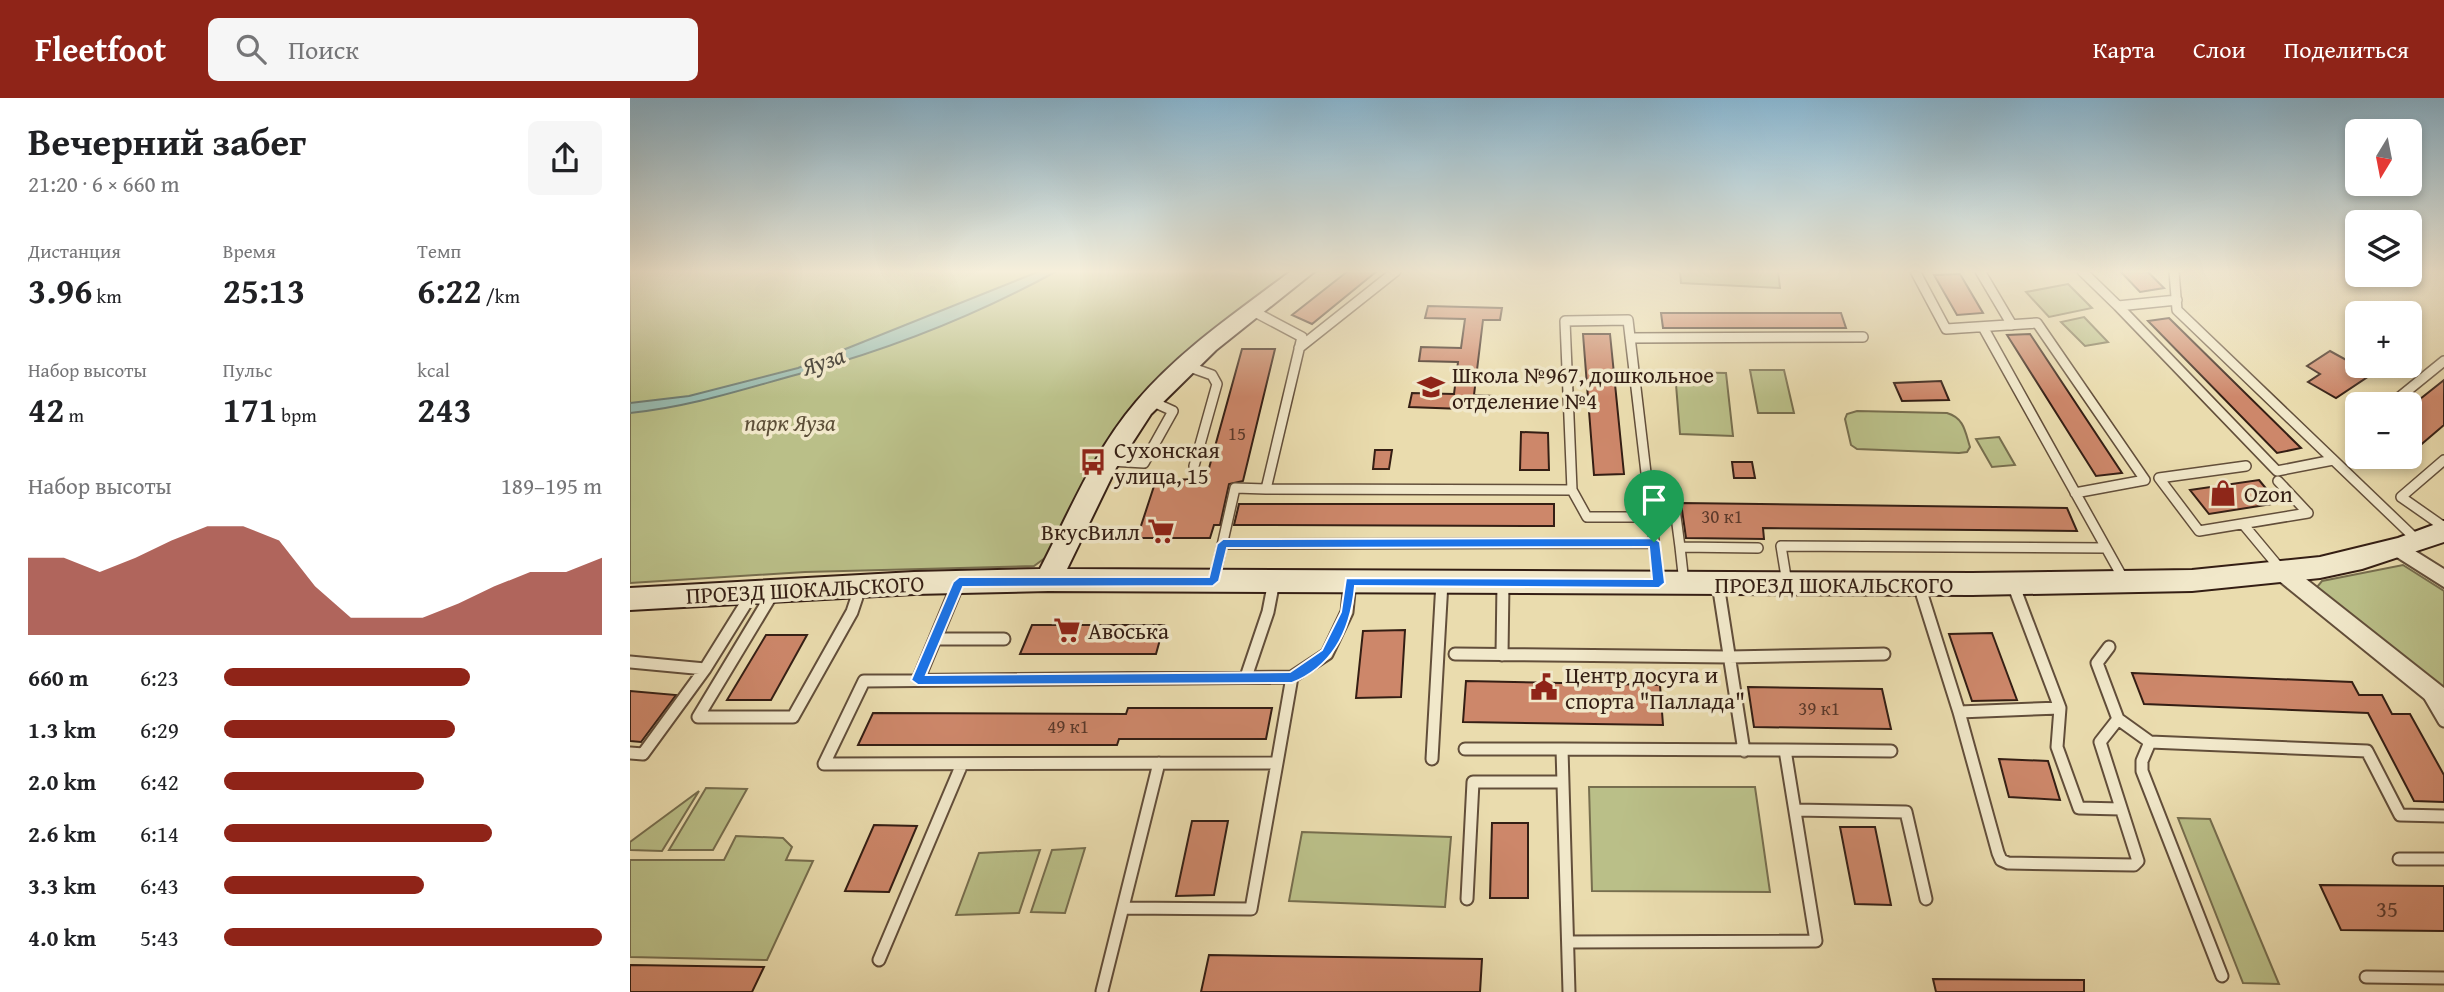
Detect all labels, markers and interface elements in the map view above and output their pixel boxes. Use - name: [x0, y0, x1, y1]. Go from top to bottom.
- search box: [208, 18, 698, 81]
- text: Fleetfoot: [35, 25, 166, 73]
- icon: search: [232, 30, 270, 68]
- text: Поиск: [288, 30, 359, 69]
- text: Карта: [2093, 32, 2155, 67]
- text: Слои: [2193, 32, 2246, 67]
- text: Поделиться: [2284, 32, 2409, 67]
- text: Вечерний забег: [28, 113, 306, 169]
- north arrow: [2345, 119, 2422, 196]
- map controls: [2345, 119, 2422, 469]
- button: share: [528, 121, 602, 195]
- text: 21:20 · 6 × 660 m: [28, 167, 180, 200]
- button: layers: [2345, 210, 2422, 287]
- text: Дистанция: [28, 237, 121, 265]
- text: Время: [223, 237, 276, 265]
- text: Темп: [417, 237, 461, 265]
- text: 3.96: [28, 265, 92, 316]
- text: 25:13: [223, 265, 305, 316]
- text: 6:22: [417, 265, 482, 316]
- text: km: [92, 282, 122, 310]
- text: /km: [482, 282, 520, 310]
- button: +: [2345, 301, 2422, 378]
- water label: Яуза: [796, 337, 849, 385]
- text: Набор высоты: [28, 356, 147, 384]
- text: Пульс: [223, 356, 272, 384]
- text: kcal: [417, 356, 450, 384]
- place label: Школа №967, дошкольное отделение №4: [1452, 358, 1714, 417]
- school or university icon: Школа №967, дошкольное отделение №4: [1416, 372, 1446, 402]
- text: 42: [28, 384, 64, 435]
- text: 171: [223, 384, 277, 435]
- text: 243: [417, 384, 472, 435]
- button: −: [2345, 392, 2422, 469]
- text: m: [64, 401, 84, 429]
- text: bpm: [277, 401, 317, 429]
- park label: парк Яуза: [744, 406, 836, 439]
- house number: 15: [1228, 419, 1246, 447]
- place label: Сухонская улица, 15: [1113, 433, 1220, 492]
- bus stop icon: Сухонская улица, 15: [1078, 447, 1108, 477]
- text: Набор высоты: [28, 469, 172, 502]
- text: 189–195 m: [501, 469, 602, 502]
- pin: [1624, 470, 1684, 542]
- place label: Ozon: [2244, 477, 2293, 510]
- shop icon: Ozon: [2208, 478, 2238, 508]
- icon: arrive: [1635, 481, 1673, 519]
- house number: 30 к1: [1701, 502, 1743, 530]
- place label: ВкусВилл: [1041, 515, 1140, 548]
- supermarket icon: ВкусВилл: [1146, 516, 1176, 546]
- street label: ПРОЕЗД ШОКАЛЬСКОГО: [685, 566, 925, 612]
- street label: ПРОЕЗД ШОКАЛЬСКОГО: [1715, 568, 1953, 601]
- place label: Авоська: [1088, 614, 1169, 647]
- supermarket icon: Авоська: [1052, 615, 1082, 645]
- place label: Центр досуга и спорта "Паллада": [1565, 658, 1745, 717]
- text: 660 m: [28, 661, 89, 694]
- text: 6:23: [140, 661, 179, 694]
- public building icon: Центр досуга и спорта "Паллада": [1529, 672, 1559, 702]
- house number: 39 к1: [1798, 694, 1840, 722]
- house number: 49 к1: [1047, 712, 1089, 740]
- text: 1.3 km: [28, 713, 96, 746]
- text: 6:29: [140, 713, 179, 746]
- text: 2.0 km: [28, 765, 96, 798]
- text: 6:42: [140, 765, 179, 798]
- text: 2.6 km: [28, 817, 96, 850]
- text: 6:14: [140, 817, 179, 850]
- text: 3.3 km: [28, 869, 96, 902]
- text: 6:43: [140, 869, 179, 902]
- house number: 35: [2376, 892, 2398, 925]
- text: 4.0 km: [28, 921, 96, 954]
- text: 5:43: [140, 921, 179, 954]

